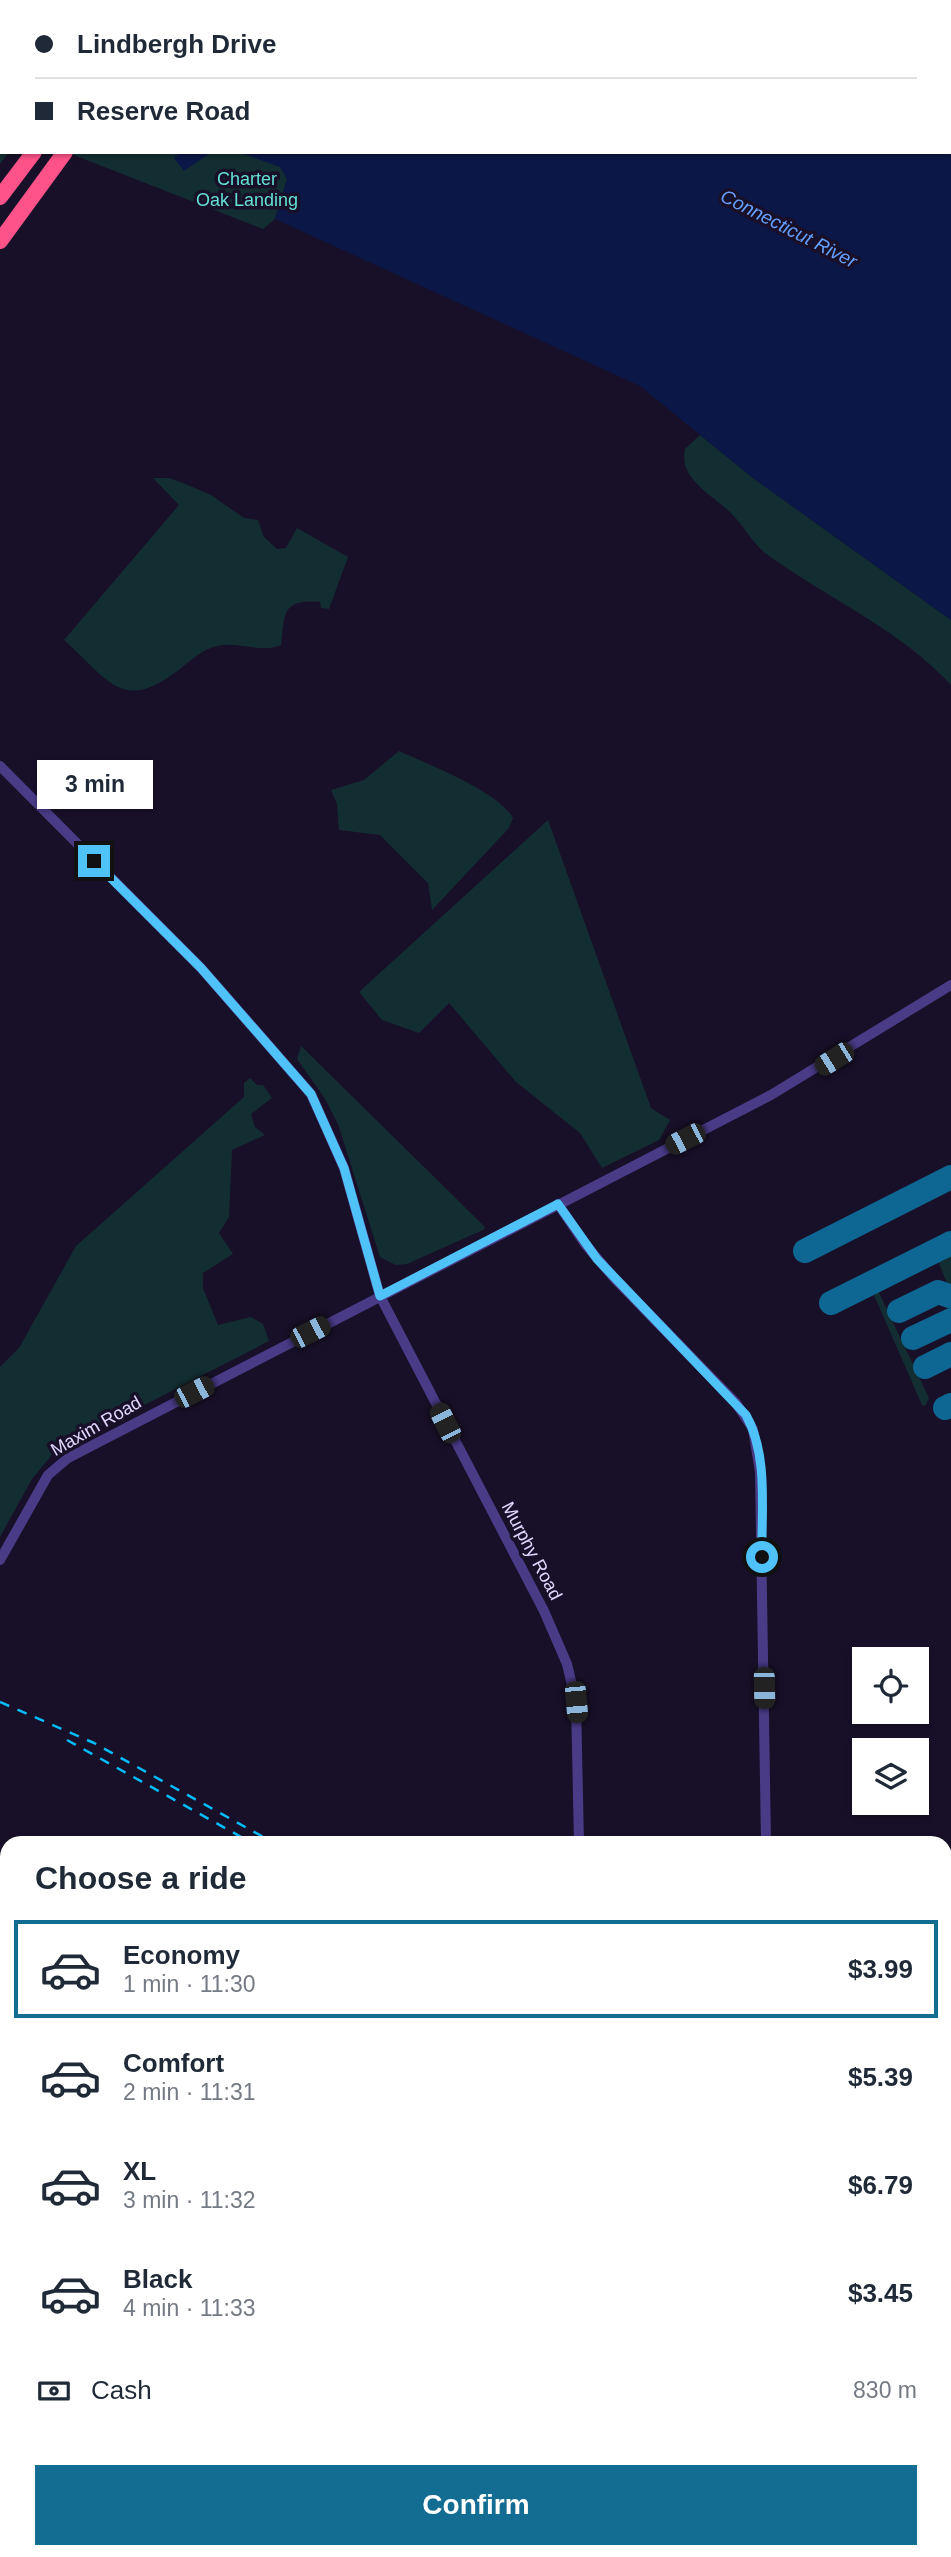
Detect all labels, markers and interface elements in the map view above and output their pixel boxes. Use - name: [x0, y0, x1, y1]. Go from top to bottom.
- text: Lindbergh Drive: [77, 29, 276, 59]
- text: Reserve Road: [77, 96, 250, 126]
- park label: Charter Oak Landing: [196, 169, 298, 210]
- water label: Connecticut River: [717, 185, 861, 272]
- callout: 3 min: [36, 760, 152, 808]
- text: 3 min: [65, 771, 125, 797]
- route end: [78, 845, 110, 877]
- car: [811, 1039, 858, 1079]
- car: [662, 1120, 709, 1158]
- car: [287, 1313, 334, 1351]
- car: [171, 1373, 218, 1411]
- street label: Maxim Road: [47, 1392, 145, 1460]
- car: [427, 1400, 464, 1446]
- street label: Murphy Road: [498, 1499, 566, 1603]
- route start: [746, 1541, 778, 1573]
- map controls: [852, 1647, 929, 1815]
- button: locate: [852, 1647, 929, 1724]
- car: [754, 1667, 775, 1709]
- car: [564, 1680, 589, 1724]
- button: layers: [852, 1738, 929, 1815]
- text: Choose a ride: [35, 1860, 247, 1896]
- icon: car: [39, 1938, 102, 2001]
- text: Economy: [123, 1940, 240, 1970]
- text: $3.99: [848, 1954, 913, 1984]
- text: 1 min · 11:30: [123, 1971, 256, 1997]
- icon: car: [39, 2046, 102, 2109]
- text: Comfort: [123, 2048, 224, 2078]
- text: $5.39: [848, 2062, 913, 2092]
- text: 2 min · 11:31: [123, 2079, 256, 2105]
- icon: car: [39, 2154, 102, 2217]
- text: XL: [123, 2156, 156, 2186]
- text: $6.79: [848, 2170, 913, 2200]
- text: 3 min · 11:32: [123, 2187, 256, 2213]
- icon: car: [39, 2262, 102, 2325]
- text: Black: [123, 2264, 192, 2294]
- text: $3.45: [848, 2278, 913, 2308]
- text: 4 min · 11:33: [123, 2295, 256, 2321]
- icon: cash: [35, 2372, 73, 2410]
- text: Cash: [91, 2375, 152, 2405]
- text: 830 m: [853, 2377, 917, 2403]
- button: Confirm: [35, 2465, 917, 2545]

